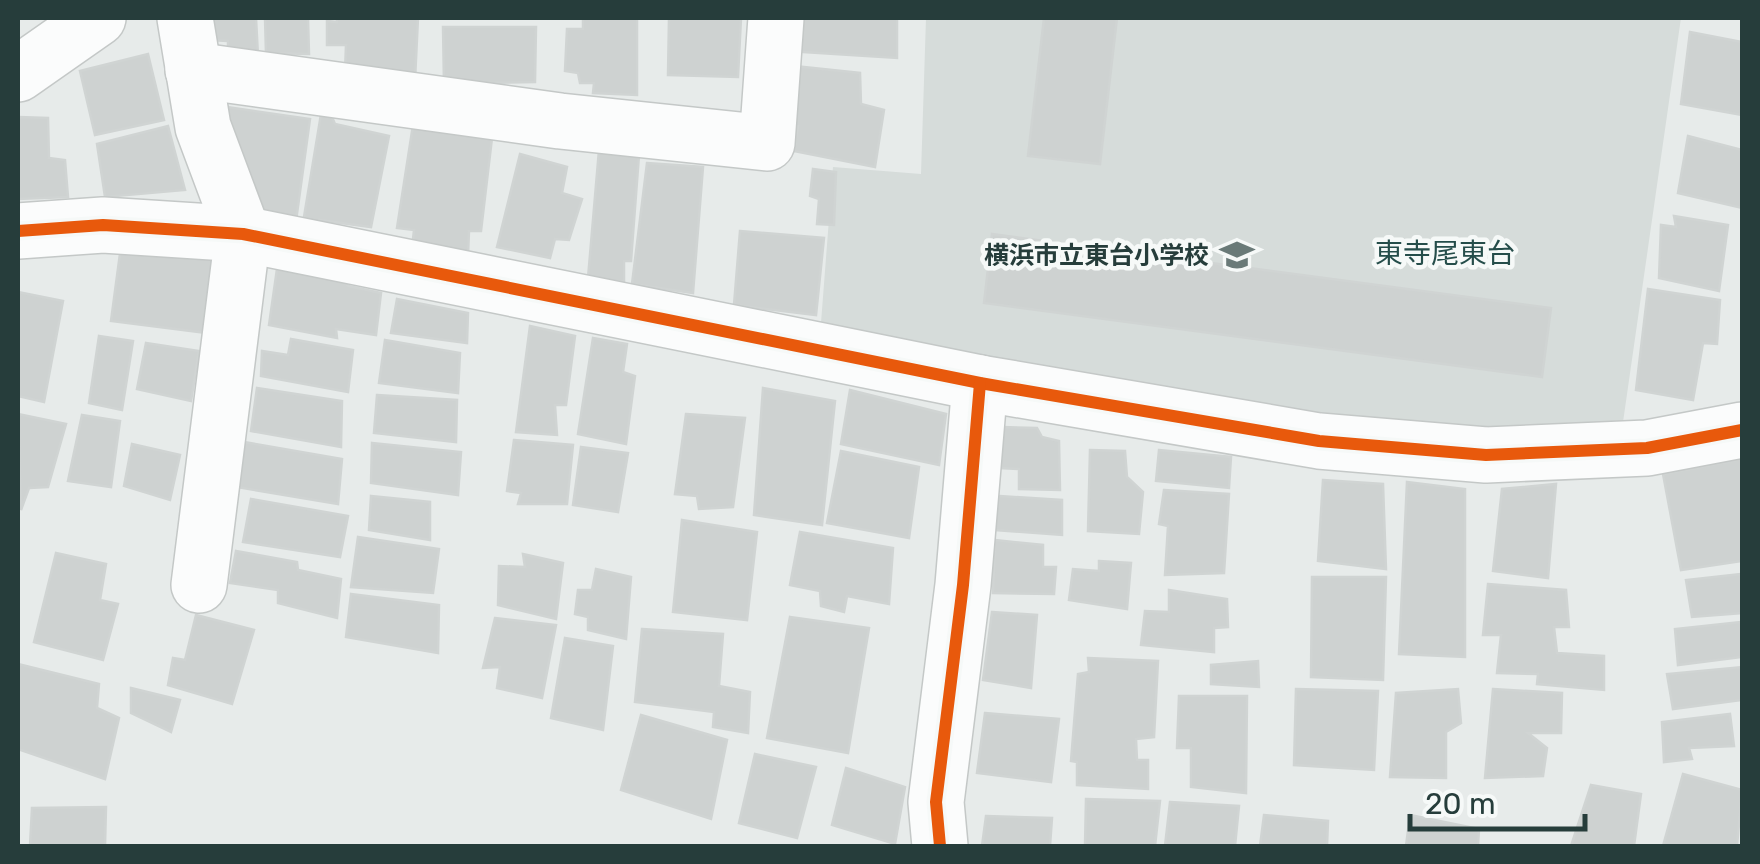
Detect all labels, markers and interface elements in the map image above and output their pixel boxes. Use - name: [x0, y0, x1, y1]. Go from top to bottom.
- school or university icon: 横浜市立東台小学校: [1218, 236, 1256, 274]
- district label: 東寺尾東台: [1375, 237, 1515, 270]
- place label: 横浜市立東台小学校: [984, 241, 1209, 270]
- scale bar: [1410, 769, 1585, 831]
- text: 20 m: [1425, 786, 1496, 822]

